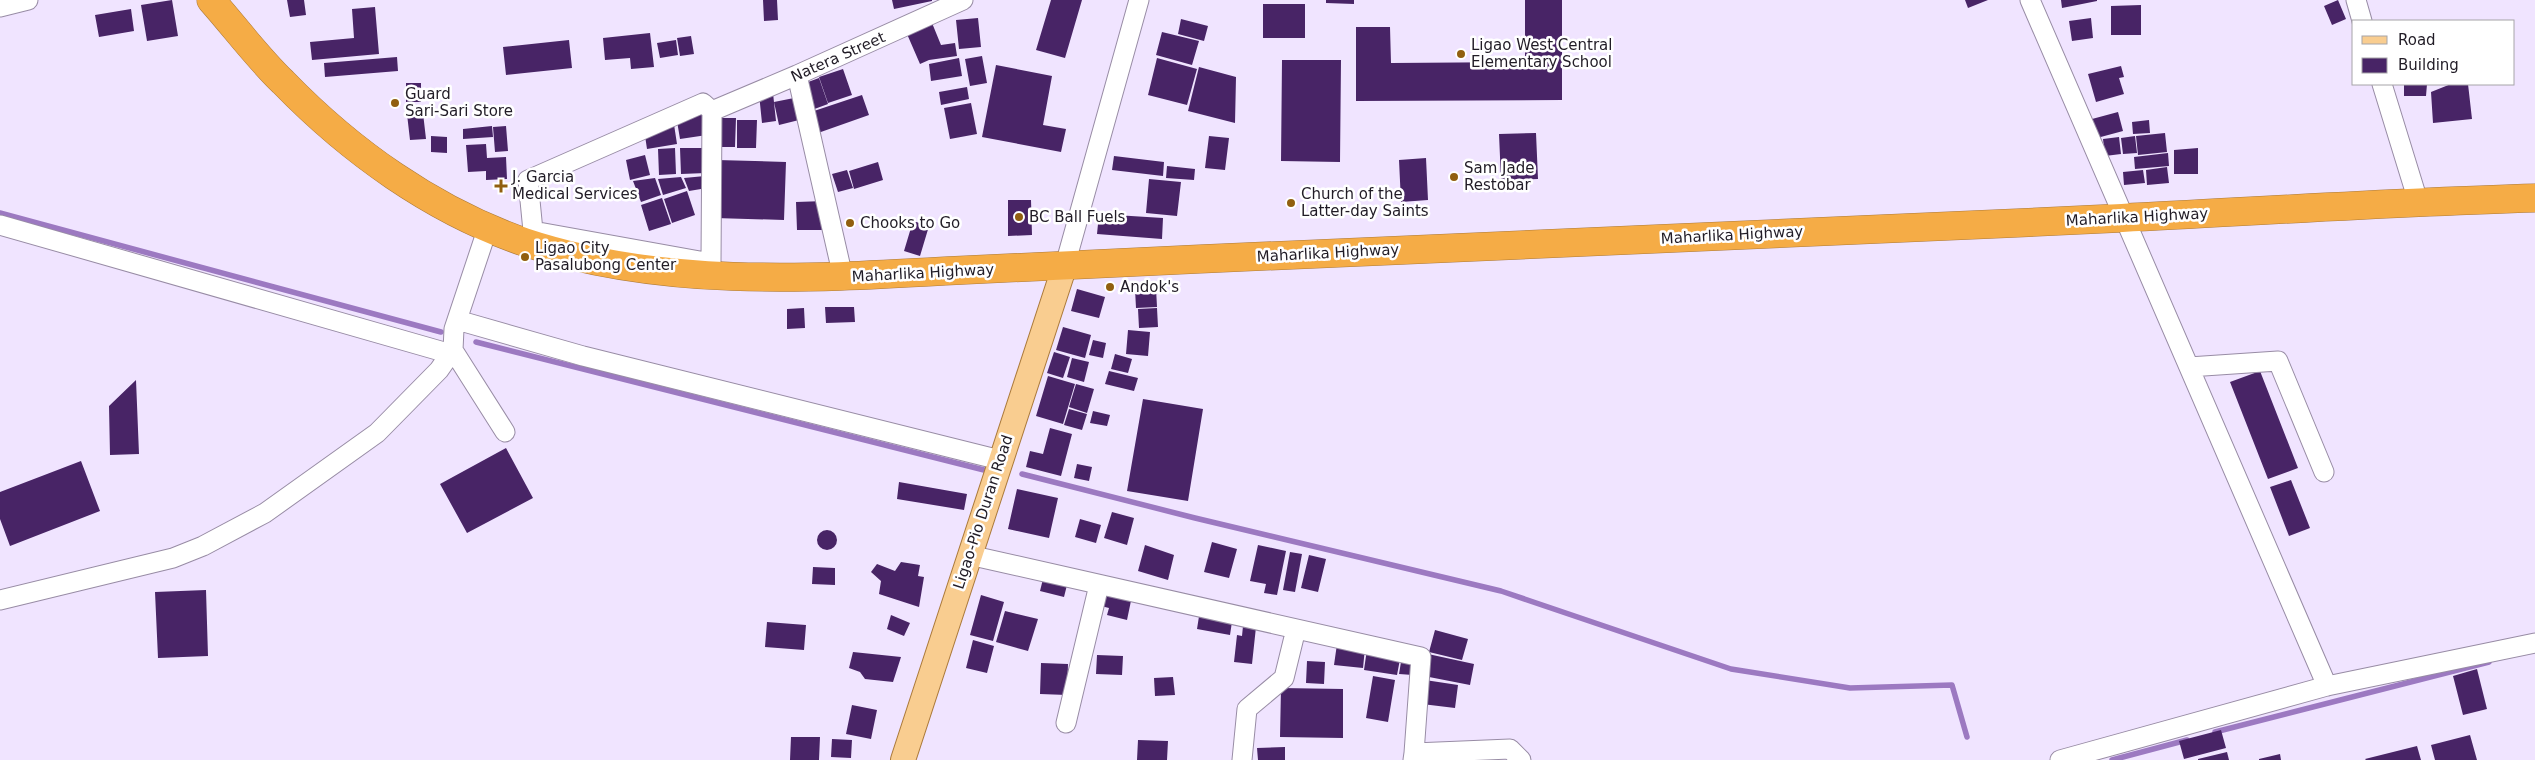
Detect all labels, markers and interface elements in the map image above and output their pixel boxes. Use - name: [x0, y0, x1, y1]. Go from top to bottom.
- legend: [2352, 20, 2515, 85]
- street label: Natera Street: [788, 28, 888, 86]
- text: Road: [2398, 31, 2436, 49]
- place label: Ligao West Central Elementary School: [1471, 36, 1612, 71]
- marker: Ligao West Central Elementary School: [1455, 48, 1467, 60]
- text: Building: [2398, 56, 2459, 74]
- place label: Guard Sari-Sari Store: [405, 85, 513, 120]
- marker: Guard Sari-Sari Store: [389, 97, 401, 109]
- place label: Sam Jade Restobar: [1464, 159, 1534, 194]
- place label: J. Garcia Medical Services: [511, 168, 638, 203]
- marker: Sam Jade Restobar: [1448, 171, 1460, 183]
- marker: J. Garcia Medical Services: [494, 179, 508, 193]
- place label: Church of the Latter-day Saints: [1301, 185, 1429, 220]
- marker: Church of the Latter-day Saints: [1285, 197, 1297, 209]
- street label: Maharlika Highway: [2065, 204, 2209, 230]
- place label: BC Ball Fuels: [1029, 208, 1126, 226]
- marker: BC Ball Fuels: [1013, 211, 1025, 223]
- place label: Chooks to Go: [860, 214, 960, 232]
- marker: Chooks to Go: [844, 217, 856, 229]
- street label: Maharlika Highway: [1660, 222, 1804, 248]
- place label: Ligao City Pasalubong Center: [535, 239, 677, 274]
- street label: Maharlika Highway: [1256, 240, 1400, 266]
- marker: Ligao City Pasalubong Center: [519, 251, 531, 263]
- street label: Maharlika Highway: [851, 260, 995, 286]
- place label: Andok's: [1120, 278, 1179, 296]
- marker: Andok's: [1104, 281, 1116, 293]
- street label: Ligao-Pio Duran Road: [950, 433, 1016, 591]

